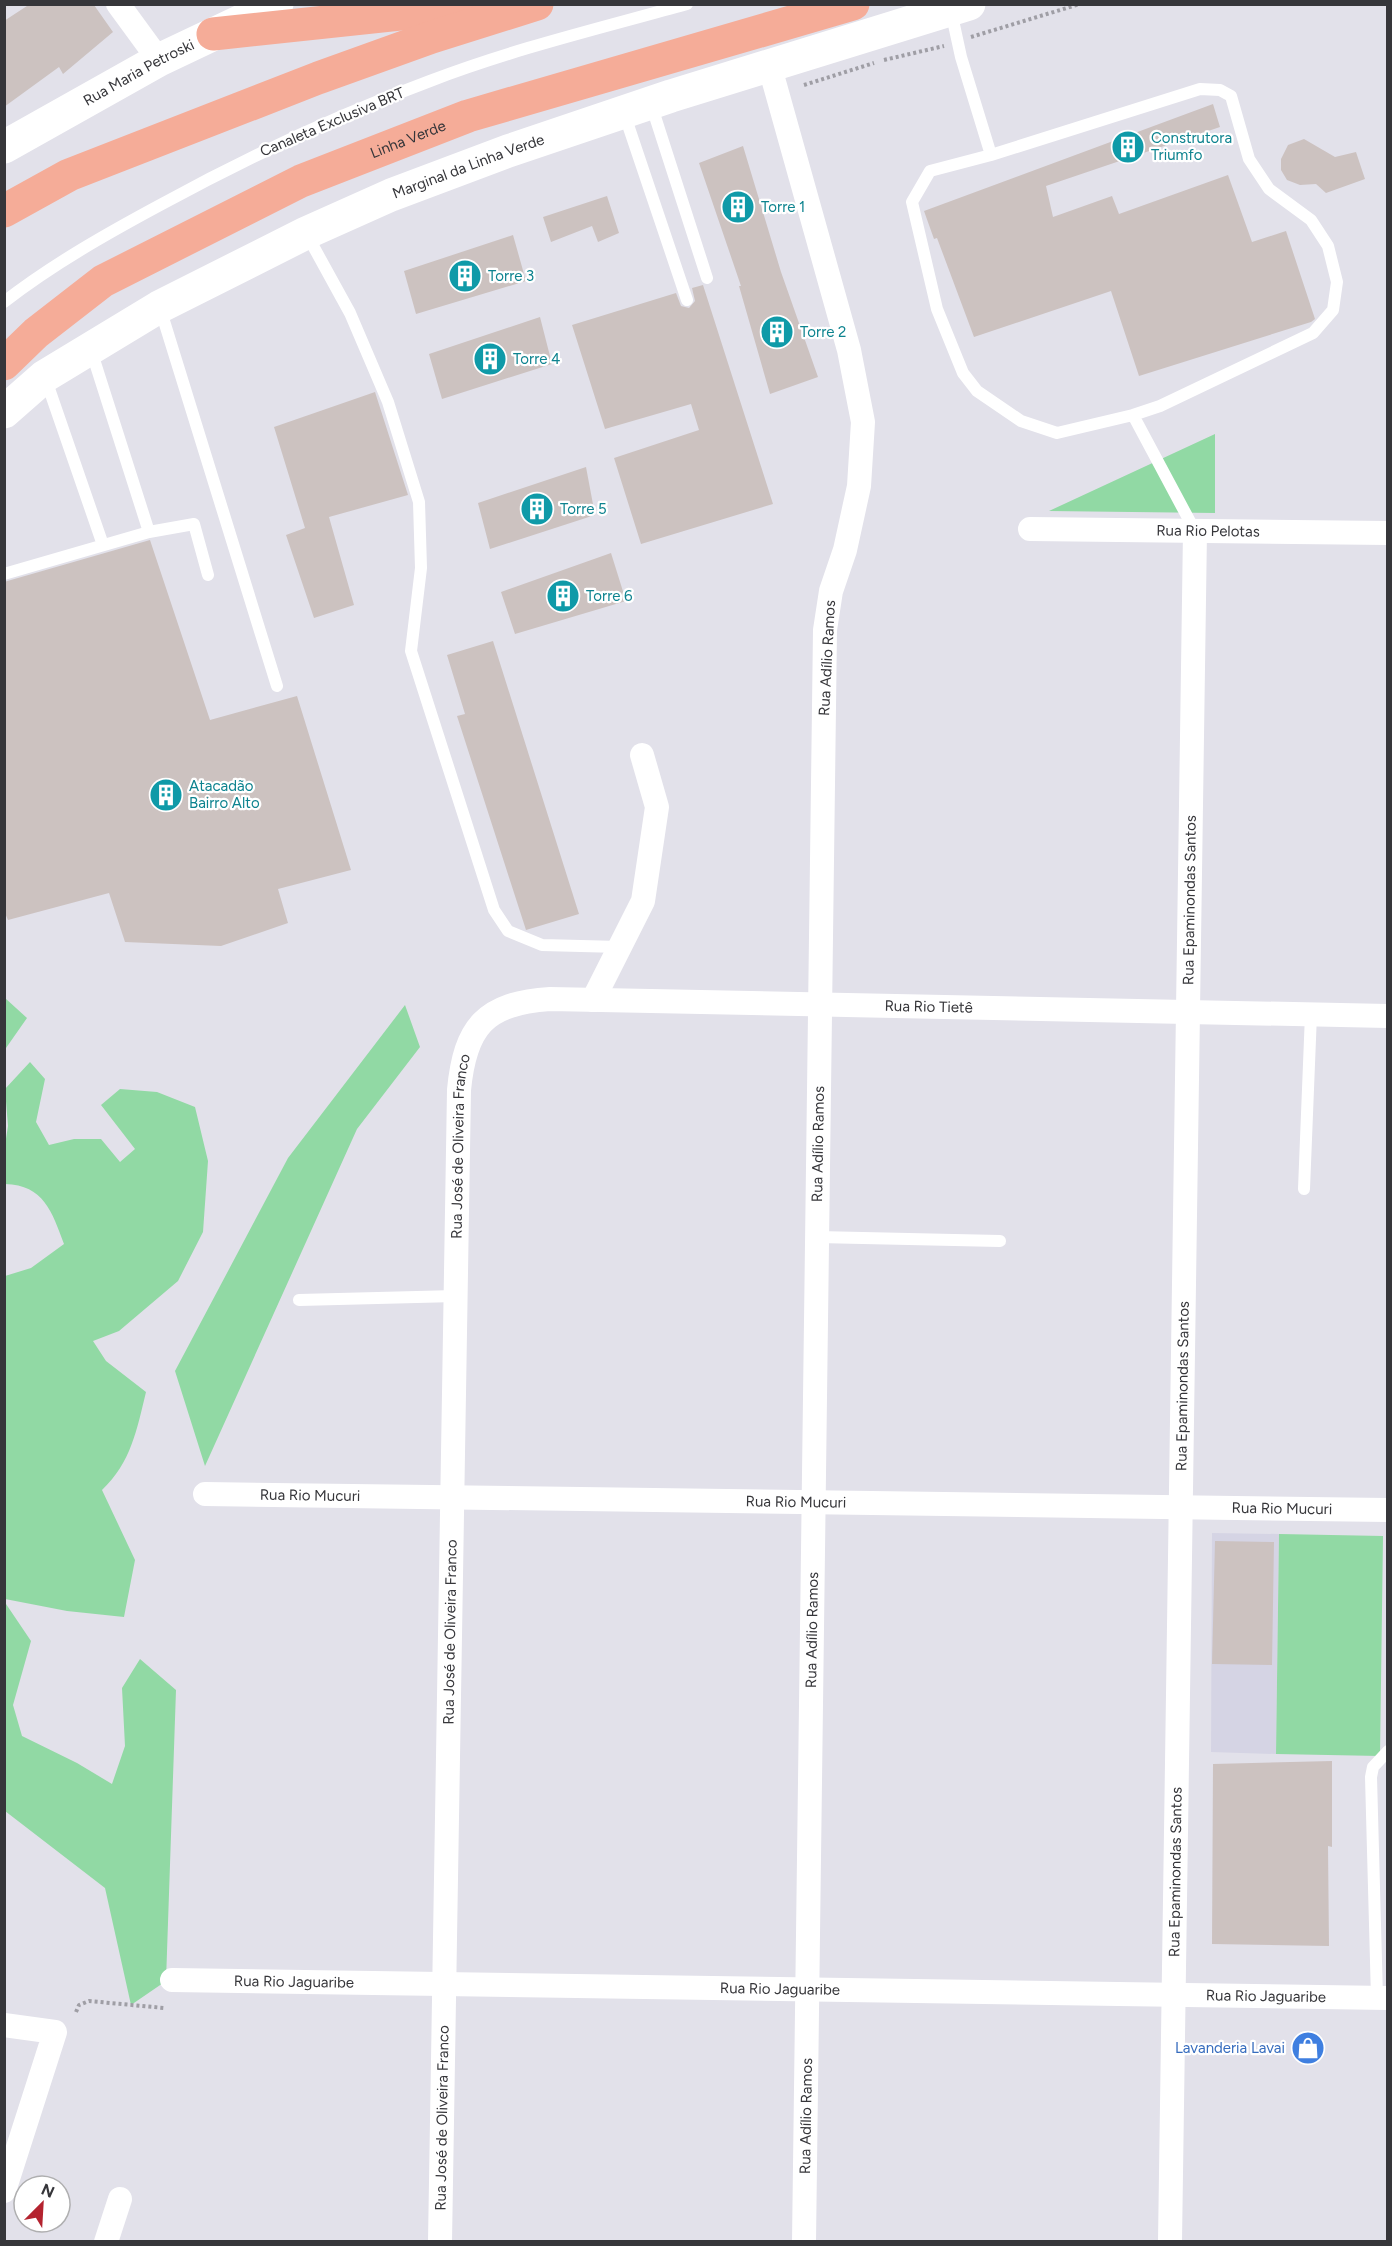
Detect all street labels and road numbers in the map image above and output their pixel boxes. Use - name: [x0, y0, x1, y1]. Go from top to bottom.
- street label: Rua Maria Petroski: [80, 36, 197, 110]
- street label: Canaleta Exclusiva BRT: [257, 83, 407, 161]
- street label: Linha Verde: [368, 117, 448, 162]
- street label: Marginal da Linha Verde: [390, 130, 547, 203]
- street label: Rua Rio Pelotas: [1156, 521, 1260, 541]
- street label: Rua Adílio Ramos: [815, 600, 839, 716]
- street label: Rua Epaminondas Santos: [1179, 815, 1200, 985]
- street label: Rua Rio Tietê: [884, 997, 973, 1017]
- street label: Rua José de Oliveira Franco: [448, 1052, 474, 1239]
- street label: Rua Adílio Ramos: [808, 1086, 828, 1202]
- street label: Rua Epaminondas Santos: [1172, 1301, 1193, 1471]
- street label: Rua Rio Mucuri: [260, 1486, 360, 1505]
- street label: Rua Rio Mucuri: [746, 1492, 846, 1512]
- street label: Rua Rio Mucuri: [1231, 1499, 1332, 1518]
- street label: Rua José de Oliveira Franco: [440, 1539, 461, 1725]
- street label: Rua Adílio Ramos: [802, 1572, 822, 1688]
- street label: Rua Epaminondas Santos: [1165, 1787, 1186, 1957]
- street label: Rua Rio Jaguaribe: [234, 1972, 354, 1992]
- street label: Rua Rio Jaguaribe: [720, 1979, 840, 1999]
- street label: Rua Rio Jaguaribe: [1206, 1986, 1326, 2006]
- street label: Rua José de Oliveira Franco: [432, 2025, 453, 2211]
- street label: Rua Adílio Ramos: [796, 2058, 816, 2174]

